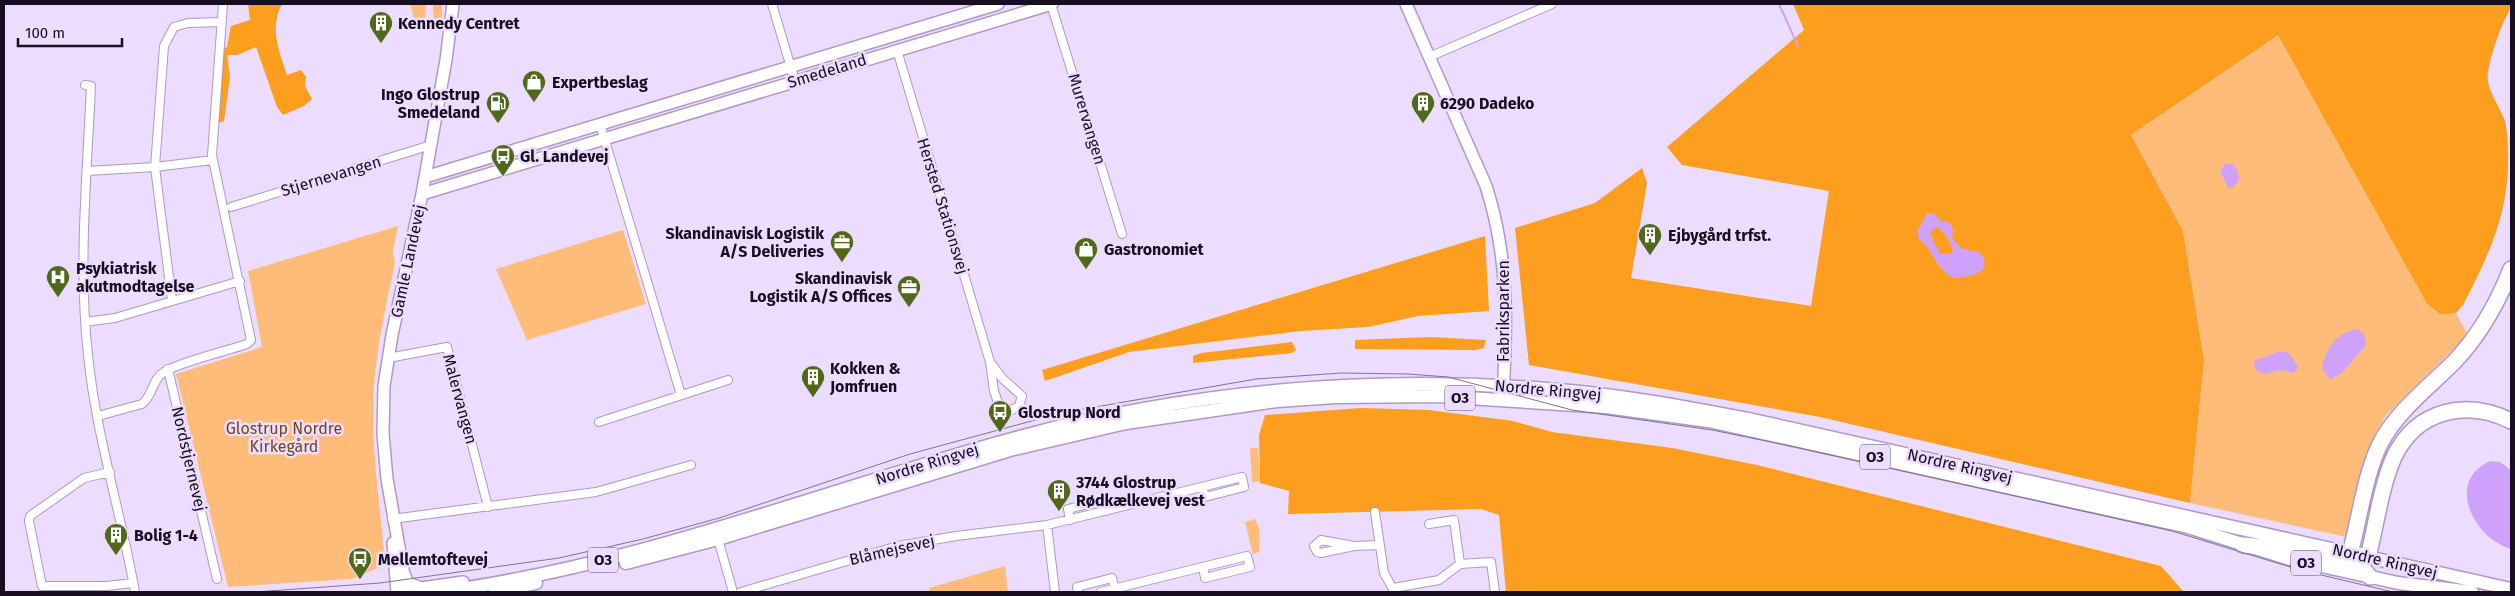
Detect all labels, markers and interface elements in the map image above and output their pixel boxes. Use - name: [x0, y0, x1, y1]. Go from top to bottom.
- building icon: Kennedy Centret: [368, 10, 394, 44]
- place label: Kennedy Centret: [398, 14, 521, 33]
- scale bar: [18, 15, 121, 47]
- text: 100 m: [25, 24, 65, 42]
- street label: Smedeland: [785, 50, 869, 92]
- shop icon: Expertbeslag: [521, 69, 547, 103]
- street label: Murervangen: [1064, 71, 1110, 167]
- place label: Expertbeslag: [552, 73, 648, 92]
- place label: Ingo Glostrup Smedeland: [381, 85, 480, 122]
- fuel station icon: Ingo Glostrup Smedeland: [485, 90, 511, 124]
- building icon: 6290 Dadeko: [1410, 90, 1436, 124]
- place label: 6290 Dadeko: [1440, 94, 1534, 113]
- street label: Hersted Stationsvej: [913, 136, 973, 276]
- bus stop icon: Gl. Landevej: [490, 143, 516, 177]
- place label: Gl. Landevej: [520, 147, 609, 166]
- street label: Stjernevangen: [279, 152, 383, 200]
- street label: Gamle Landevej: [387, 203, 429, 319]
- building icon: Ejbygård trfst.: [1637, 222, 1663, 256]
- place label: Skandinavisk Logistik A/S Deliveries: [666, 224, 824, 261]
- place label: Ejbygård trfst.: [1668, 226, 1771, 245]
- office icon: Skandinavisk Logistik A/S Deliveries: [829, 229, 855, 263]
- shop icon: Gastronomiet: [1073, 236, 1099, 270]
- place label: Gastronomiet: [1104, 240, 1205, 259]
- place label: Psykiatrisk akutmodtagelse: [76, 259, 195, 296]
- street label: Fabriksparken: [1494, 260, 1513, 362]
- hospital icon: Psykiatrisk akutmodtagelse: [45, 264, 71, 298]
- place label: Skandinavisk Logistik A/S Offices: [750, 269, 892, 306]
- office icon: Skandinavisk Logistik A/S Offices: [896, 274, 922, 308]
- street label: Malervangen: [439, 352, 481, 446]
- place label: Kokken & Jomfruen: [829, 359, 901, 396]
- building icon: Kokken & Jomfruen: [800, 364, 826, 398]
- street label: Nordre Ringvej: [1494, 376, 1602, 404]
- road number: O3: [1445, 386, 1475, 410]
- bus stop icon: Glostrup Nord: [987, 399, 1013, 433]
- place label: Glostrup Nord: [1018, 403, 1121, 422]
- street label: Nordstjernevej: [168, 405, 210, 513]
- park label: Glostrup Nordre Kirkegård: [226, 419, 342, 456]
- street label: Nordre Ringvej: [873, 439, 981, 489]
- road number: O3: [1860, 444, 1890, 470]
- street label: Nordre Ringvej: [1906, 445, 2014, 487]
- place label: 3744 Glostrup Rødkælkevej vest: [1075, 473, 1206, 510]
- building icon: 3744 Glostrup Rødkælkevej vest: [1046, 478, 1072, 512]
- building icon: Bolig 1-4: [103, 522, 129, 556]
- place label: Bolig 1-4: [134, 526, 198, 545]
- street label: Blåmejsevej: [847, 531, 937, 569]
- street label: Nordre Ringvej: [2331, 540, 2439, 582]
- bus stop icon: Mellemtoftevej: [347, 546, 373, 580]
- road number: O3: [588, 548, 618, 572]
- place label: Mellemtoftevej: [378, 550, 488, 569]
- road number: O3: [2291, 550, 2321, 576]

